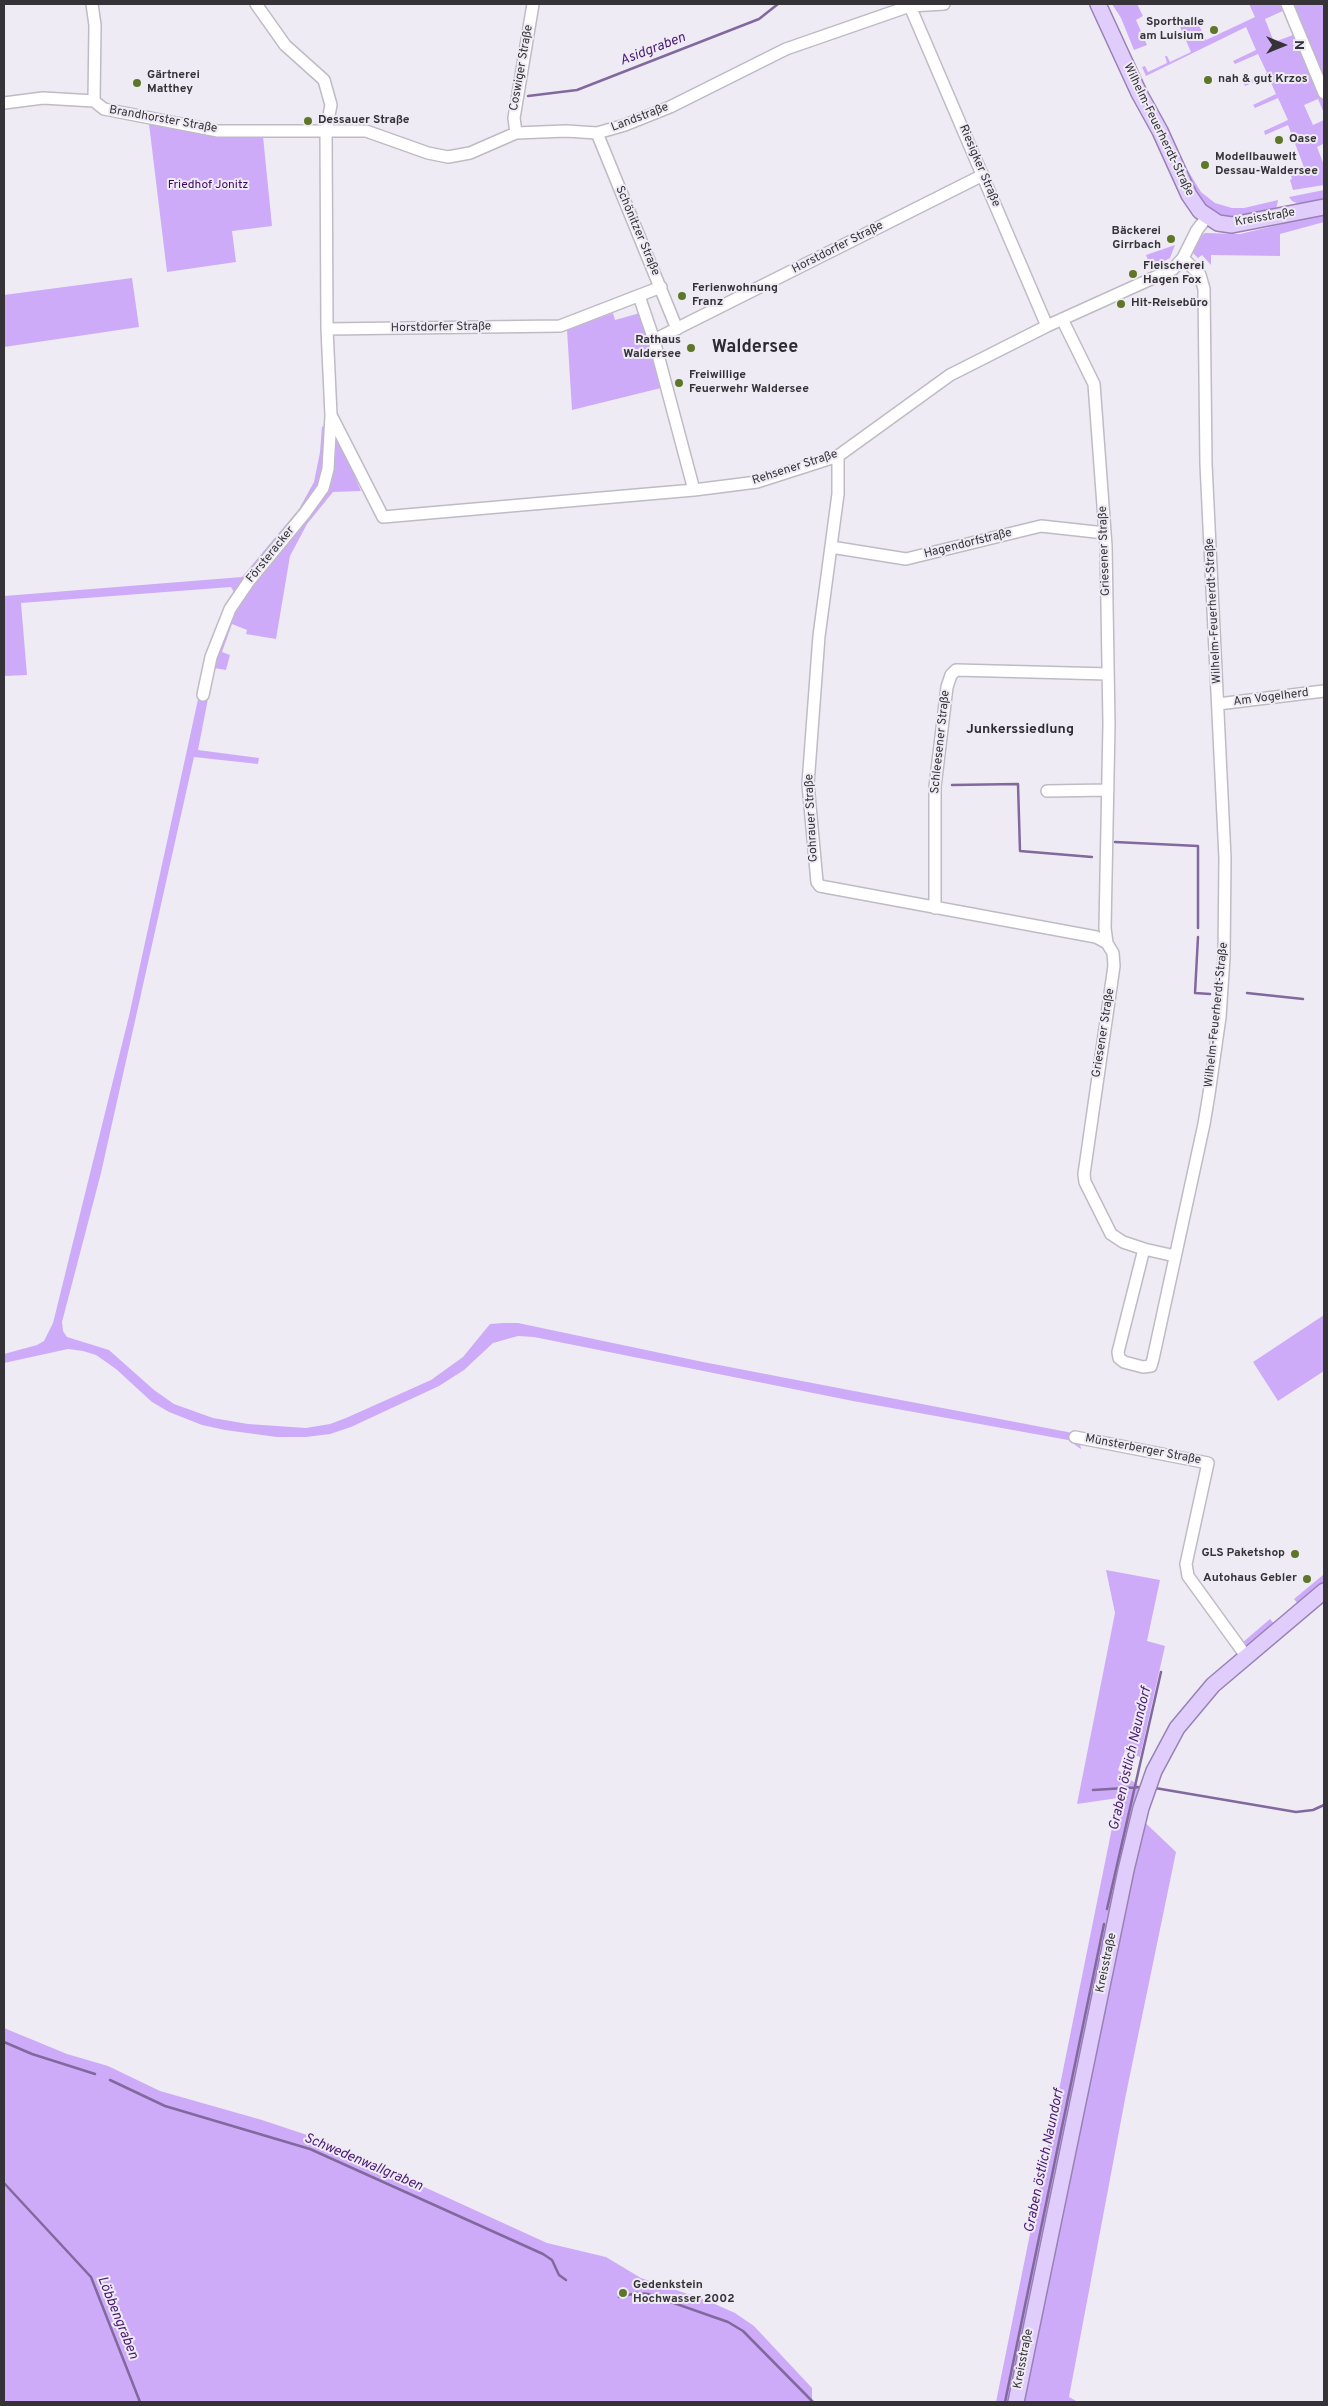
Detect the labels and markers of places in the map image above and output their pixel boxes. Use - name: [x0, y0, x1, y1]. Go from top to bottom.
- place label: Sporthalle am Luisium: [1140, 16, 1204, 44]
- marker: Sporthalle am Luisium: [1208, 24, 1220, 36]
- place label: Gärtnerei Matthey: [147, 69, 200, 97]
- place label: nah & gut Krzos: [1218, 73, 1308, 87]
- marker: nah & gut Krzos: [1202, 74, 1214, 86]
- marker: Gärtnerei Matthey: [131, 77, 143, 89]
- place label: Dessauer Straße: [318, 114, 410, 128]
- marker: Dessauer Straße: [302, 115, 314, 127]
- place label: Oase: [1289, 133, 1317, 147]
- marker: Oase: [1273, 134, 1285, 146]
- place label: Modellbauwelt Dessau-Waldersee: [1215, 151, 1318, 179]
- marker: Modellbauwelt Dessau-Waldersee: [1199, 159, 1211, 171]
- place label: Bäckerei Girrbach: [1112, 225, 1161, 253]
- marker: Bäckerei Girrbach: [1165, 233, 1177, 245]
- place label: Fleischerei Hagen Fox: [1143, 260, 1204, 288]
- marker: Fleischerei Hagen Fox: [1127, 268, 1139, 280]
- place label: Ferienwohnung Franz: [692, 282, 778, 310]
- marker: Ferienwohnung Franz: [676, 290, 688, 302]
- place label: Hit-Reisebüro: [1131, 297, 1208, 311]
- marker: Hit-Reisebüro: [1115, 298, 1127, 310]
- place label: Rathaus Waldersee: [623, 334, 681, 362]
- marker: Rathaus Waldersee: [685, 342, 697, 354]
- place label: Freiwillige Feuerwehr Waldersee: [689, 369, 809, 397]
- marker: Freiwillige Feuerwehr Waldersee: [673, 377, 685, 389]
- place label: GLS Paketshop: [1201, 1547, 1285, 1561]
- marker: GLS Paketshop: [1289, 1548, 1301, 1560]
- place label: Autohaus Gebler: [1203, 1572, 1297, 1586]
- marker: Autohaus Gebler: [1301, 1573, 1313, 1585]
- place label: Gedenkstein Hochwasser 2002: [633, 2279, 735, 2307]
- marker: Gedenkstein Hochwasser 2002: [617, 2287, 629, 2299]

